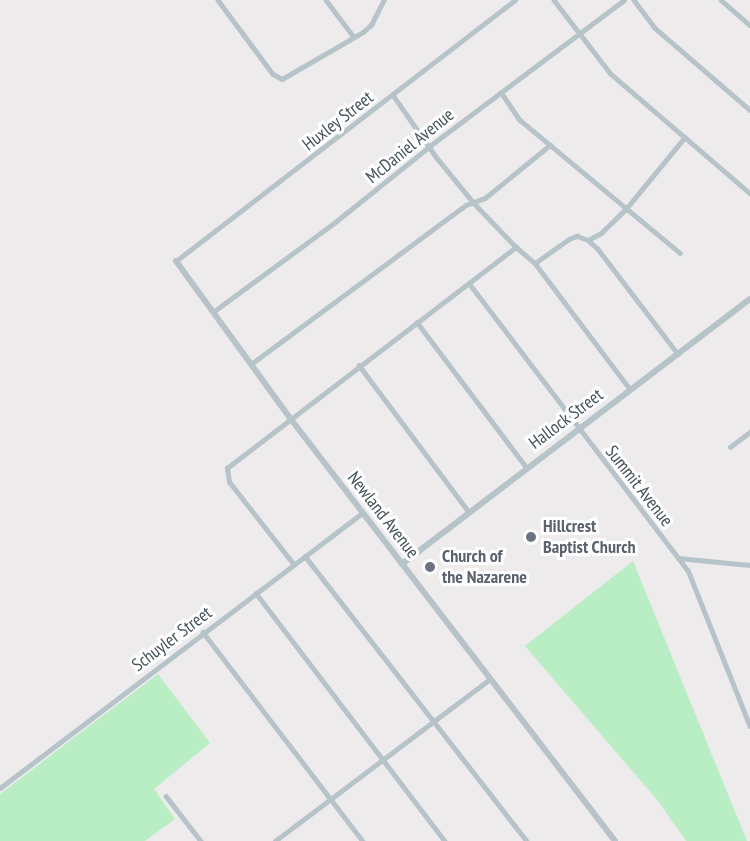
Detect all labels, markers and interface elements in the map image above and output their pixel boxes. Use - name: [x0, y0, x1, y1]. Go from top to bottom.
- street label: Huxley Street: [298, 87, 378, 155]
- street label: McDaniel Avenue: [362, 104, 458, 188]
- street label: Hallock Street: [525, 384, 607, 454]
- street label: Summit Avenue: [601, 441, 677, 531]
- street label: Newland Avenue: [342, 467, 424, 563]
- place label: Hillcrest Baptist Church: [543, 516, 636, 558]
- marker: Hillcrest Baptist Church: [524, 530, 538, 544]
- place label: Church of the Nazarene: [442, 546, 527, 588]
- marker: Church of the Nazarene: [423, 560, 437, 574]
- street label: Schuyler Street: [128, 602, 216, 676]

